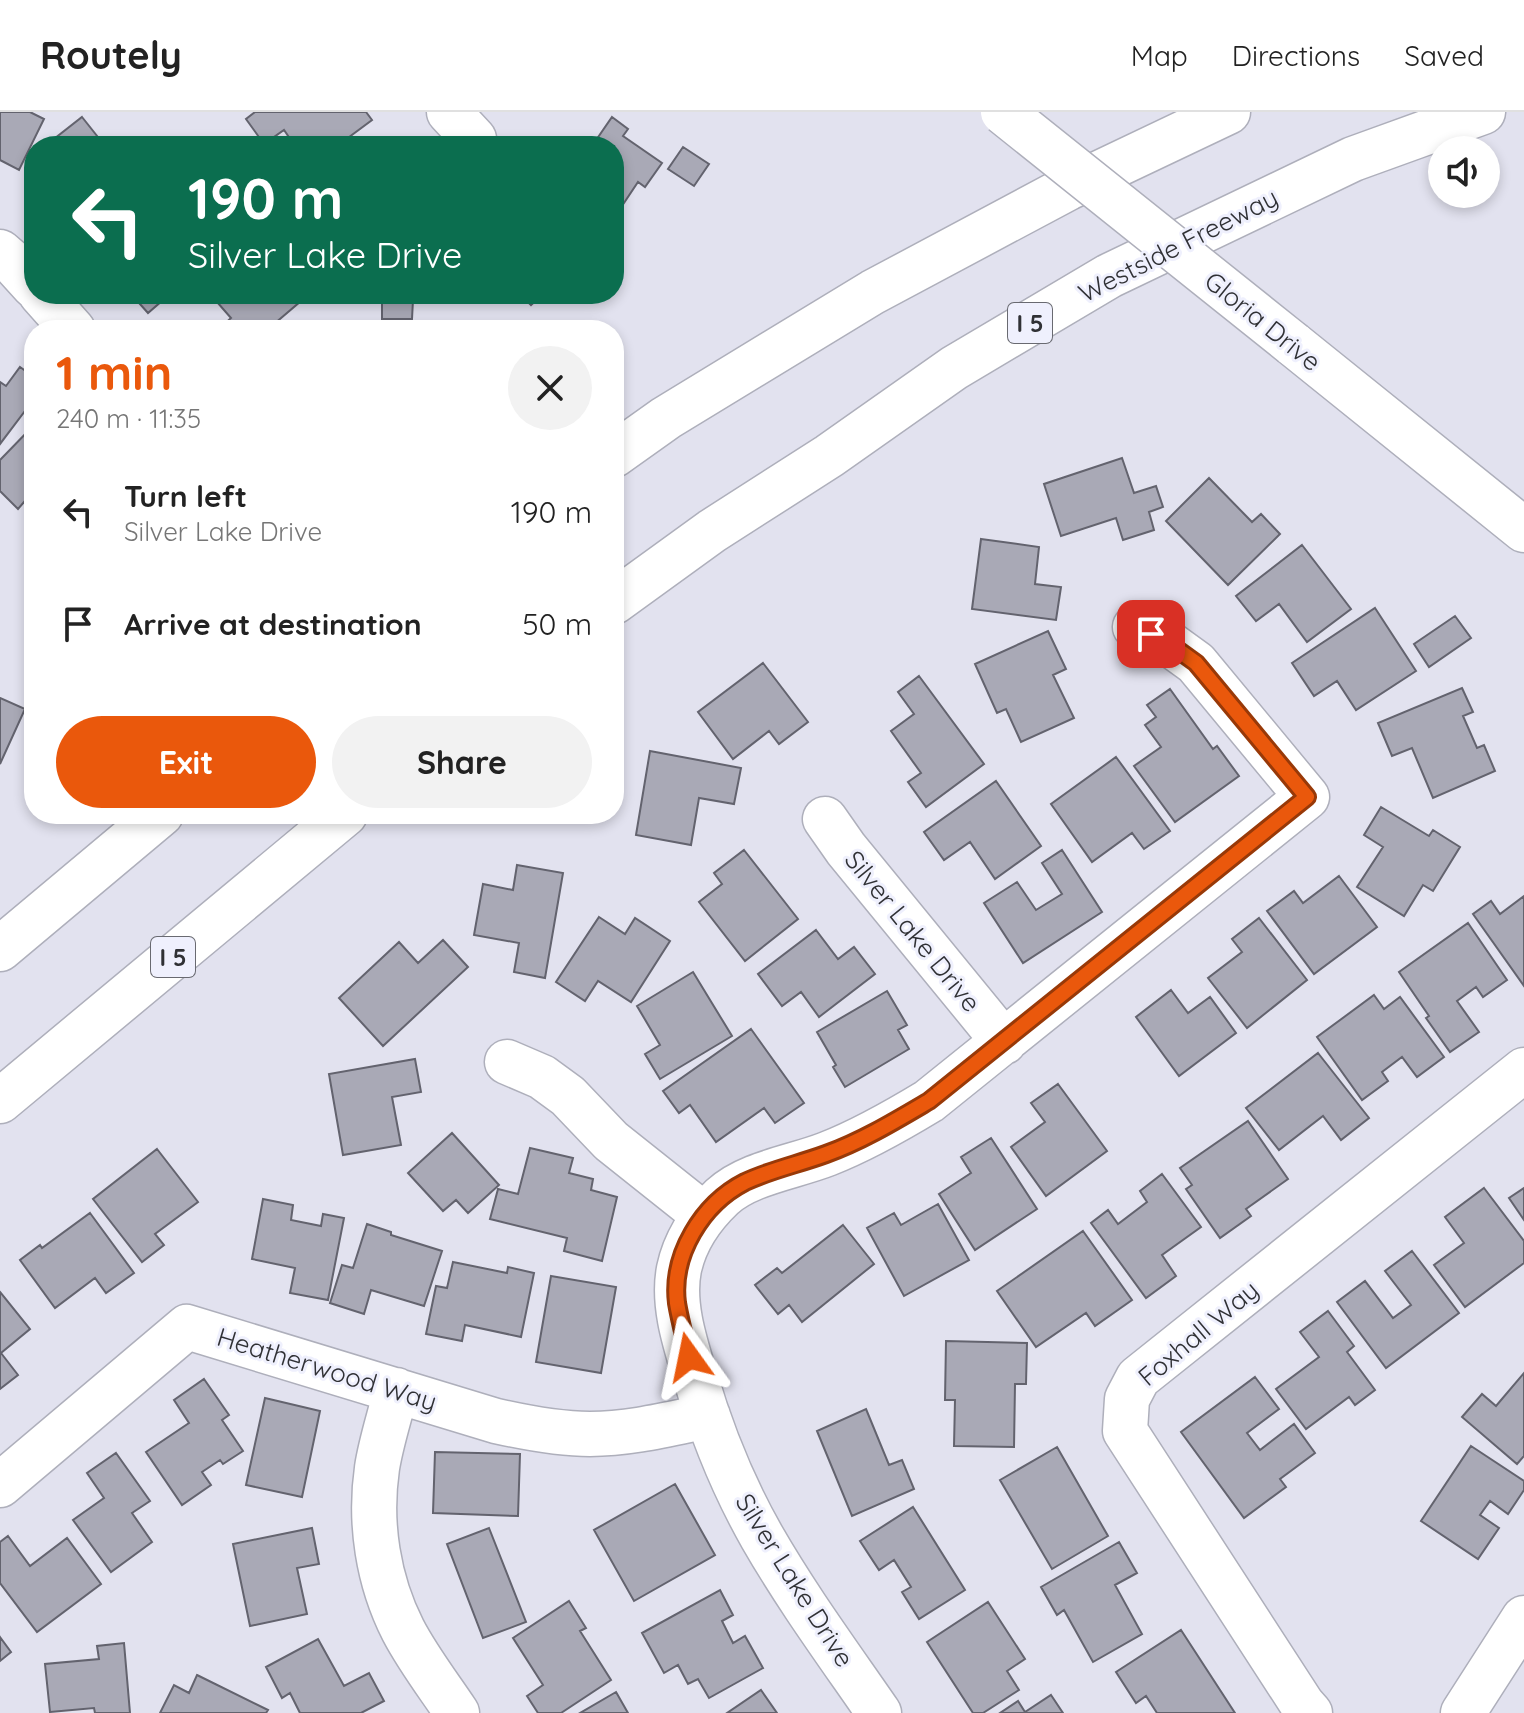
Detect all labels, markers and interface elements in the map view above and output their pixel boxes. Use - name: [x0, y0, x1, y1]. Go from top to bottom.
- text: Routely: [40, 31, 182, 79]
- text: Map: [1131, 38, 1188, 73]
- text: Directions: [1232, 38, 1360, 73]
- text: Saved: [1404, 38, 1484, 73]
- map controls: [1428, 136, 1500, 208]
- button: sound: [1428, 136, 1500, 208]
- text: 190 m: [188, 163, 343, 233]
- icon: left: [56, 168, 160, 272]
- street label: Westside Freeway: [1073, 180, 1283, 310]
- text: Silver Lake Drive: [188, 232, 462, 277]
- street label: Gloria Drive: [1198, 264, 1328, 378]
- road number: I 5: [1008, 303, 1052, 343]
- text: 1 min: [56, 342, 172, 402]
- button: close: [508, 346, 592, 430]
- text: 240 m · 11:35: [56, 402, 201, 435]
- text: Turn left: [124, 477, 247, 515]
- icon: left: [56, 490, 100, 534]
- text: 190 m: [511, 493, 592, 531]
- text: Silver Lake Drive: [124, 515, 322, 548]
- pin: [1117, 600, 1185, 668]
- icon: arrive: [56, 602, 100, 646]
- text: Arrive at destination: [124, 605, 422, 643]
- text: 50 m: [522, 605, 592, 643]
- icon: arrive: [1129, 612, 1173, 656]
- button: Exit: [56, 716, 316, 808]
- button: Share: [332, 716, 592, 808]
- street label: Silver Lake Drive: [838, 844, 988, 1018]
- road number: I 5: [151, 937, 195, 977]
- street label: Foxhall Way: [1131, 1273, 1265, 1393]
- position arrow: [647, 1315, 731, 1399]
- street label: Heatherwood Way: [213, 1320, 441, 1418]
- street label: Silver Lake Drive: [728, 1487, 862, 1673]

